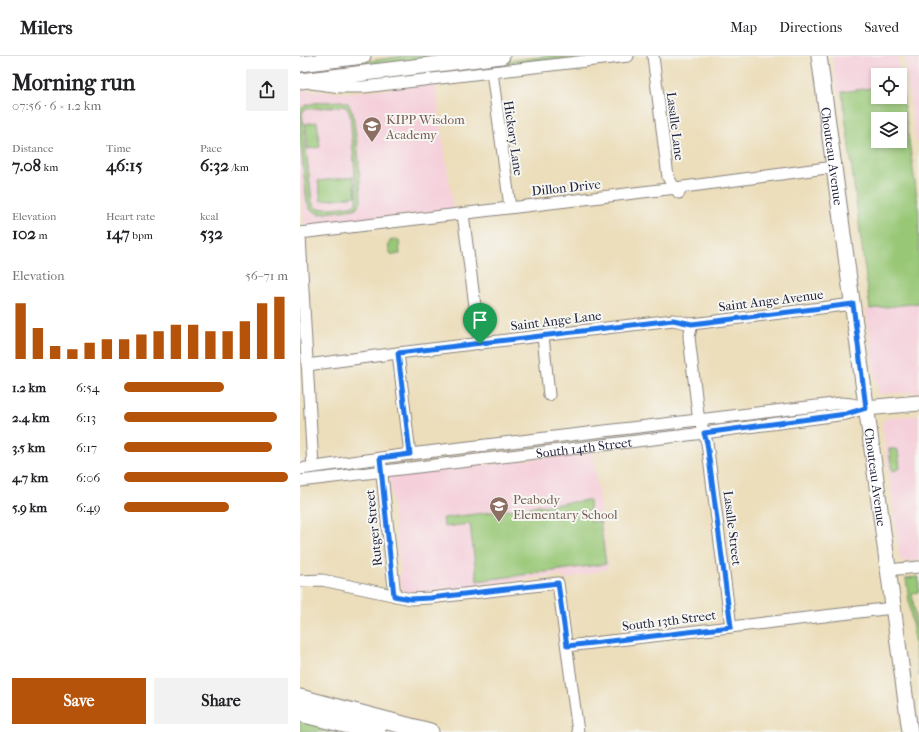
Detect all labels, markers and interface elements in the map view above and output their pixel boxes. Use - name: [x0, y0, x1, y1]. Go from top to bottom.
- text: Milers: [20, 17, 73, 39]
- text: Map: [730, 19, 757, 36]
- text: Directions: [779, 19, 842, 36]
- text: Saved: [864, 19, 899, 36]
- map controls: [871, 68, 907, 148]
- button: locate: [871, 68, 907, 104]
- button: share: [246, 69, 288, 111]
- text: Morning run: [12, 70, 135, 96]
- street label: Lasalle Lane: [664, 91, 687, 162]
- text: 07:56 · 6 × 1.2 km: [12, 98, 101, 113]
- street label: Hickory Lane: [501, 100, 526, 177]
- street label: Chouteau Avenue: [818, 106, 846, 207]
- place label: KIPP Wisdom Academy: [385, 112, 465, 142]
- button: layers: [871, 112, 907, 148]
- school or university icon: KIPP Wisdom Academy: [361, 115, 383, 143]
- text: Distance: [12, 142, 53, 155]
- text: Time: [106, 142, 131, 155]
- text: Pace: [200, 142, 222, 155]
- text: 7.08: [12, 155, 41, 175]
- text: 46:15: [106, 155, 143, 175]
- text: 6:32: [200, 155, 229, 175]
- text: km: [41, 161, 58, 174]
- text: /km: [229, 161, 249, 174]
- street label: Dillon Drive: [531, 176, 602, 199]
- text: Elevation: [12, 210, 56, 223]
- text: Heart rate: [106, 210, 155, 223]
- text: kcal: [200, 210, 219, 223]
- text: 102: [12, 223, 36, 243]
- text: 147: [106, 223, 130, 243]
- text: 532: [200, 223, 223, 243]
- text: m: [36, 229, 48, 242]
- text: bpm: [130, 229, 153, 242]
- text: Elevation: [12, 268, 65, 283]
- text: 56–71 m: [245, 268, 288, 283]
- street label: Saint Ange Avenue: [718, 287, 825, 314]
- pin: [463, 303, 497, 344]
- street label: Saint Ange Lane: [510, 307, 603, 334]
- icon: arrive: [469, 309, 491, 331]
- text: 1.2 km: [12, 380, 46, 395]
- text: 6:54: [76, 380, 99, 395]
- text: 2.4 km: [12, 410, 49, 425]
- text: 6:13: [76, 410, 96, 425]
- street label: Chouteau Avenue: [861, 427, 889, 528]
- street label: South 14th Street: [535, 435, 633, 461]
- text: 3.5 km: [12, 440, 45, 455]
- text: 6:17: [76, 440, 97, 455]
- text: 4.7 km: [12, 470, 48, 485]
- text: 6:06: [76, 470, 100, 485]
- street label: Rutger Street: [362, 488, 385, 567]
- street label: Lasalle Street: [720, 490, 745, 567]
- place label: Peabody Elementary School: [513, 492, 618, 522]
- school or university icon: Peabody Elementary School: [488, 495, 510, 523]
- text: 5.9 km: [12, 500, 47, 515]
- text: 6:49: [76, 500, 101, 515]
- street label: South 13th Street: [621, 607, 717, 634]
- button: Save: [12, 678, 146, 724]
- button: Share: [154, 678, 288, 724]

